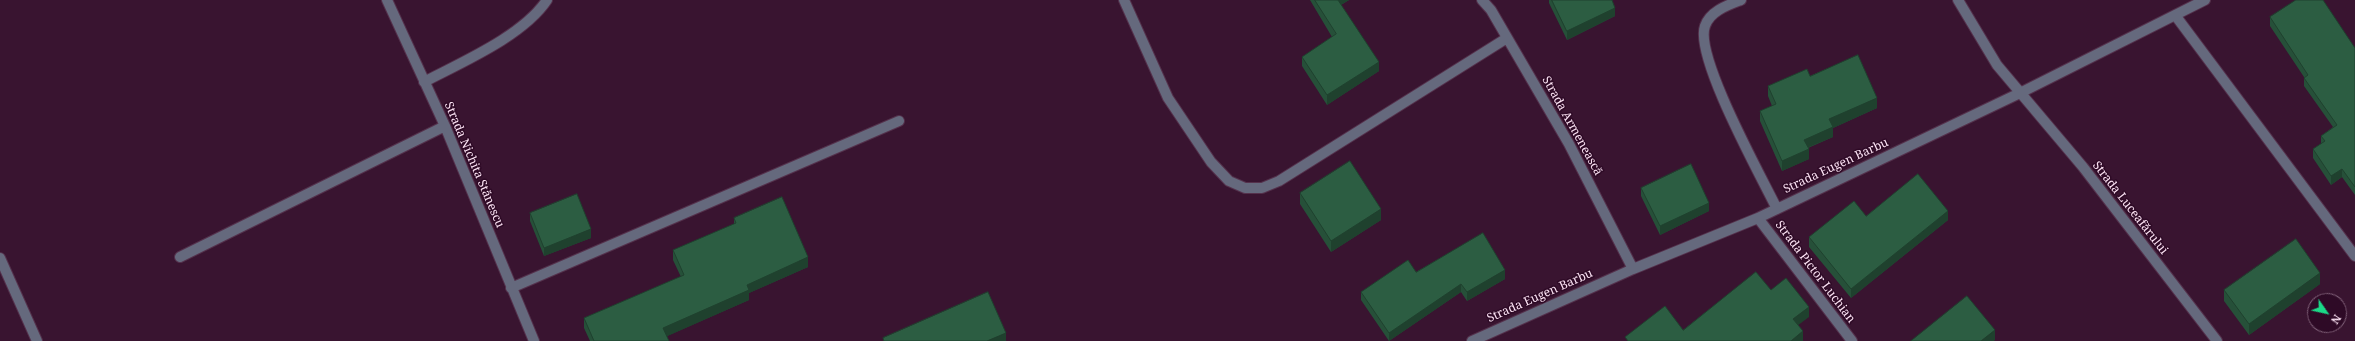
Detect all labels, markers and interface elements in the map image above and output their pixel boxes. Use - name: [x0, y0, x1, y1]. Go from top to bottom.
- street label: Strada Armenească: [1539, 74, 1605, 178]
- street label: Strada Nichita Stănescu: [441, 100, 507, 230]
- street label: Strada Eugen Barbu: [1781, 135, 1891, 197]
- street label: Strada Luceafărului: [2089, 159, 2171, 257]
- street label: Strada Pictor Luchian: [1772, 218, 1858, 326]
- street label: Strada Eugen Barbu: [1485, 266, 1595, 326]
- north arrow: [2307, 293, 2347, 333]
- text: N: [2328, 312, 2345, 327]

